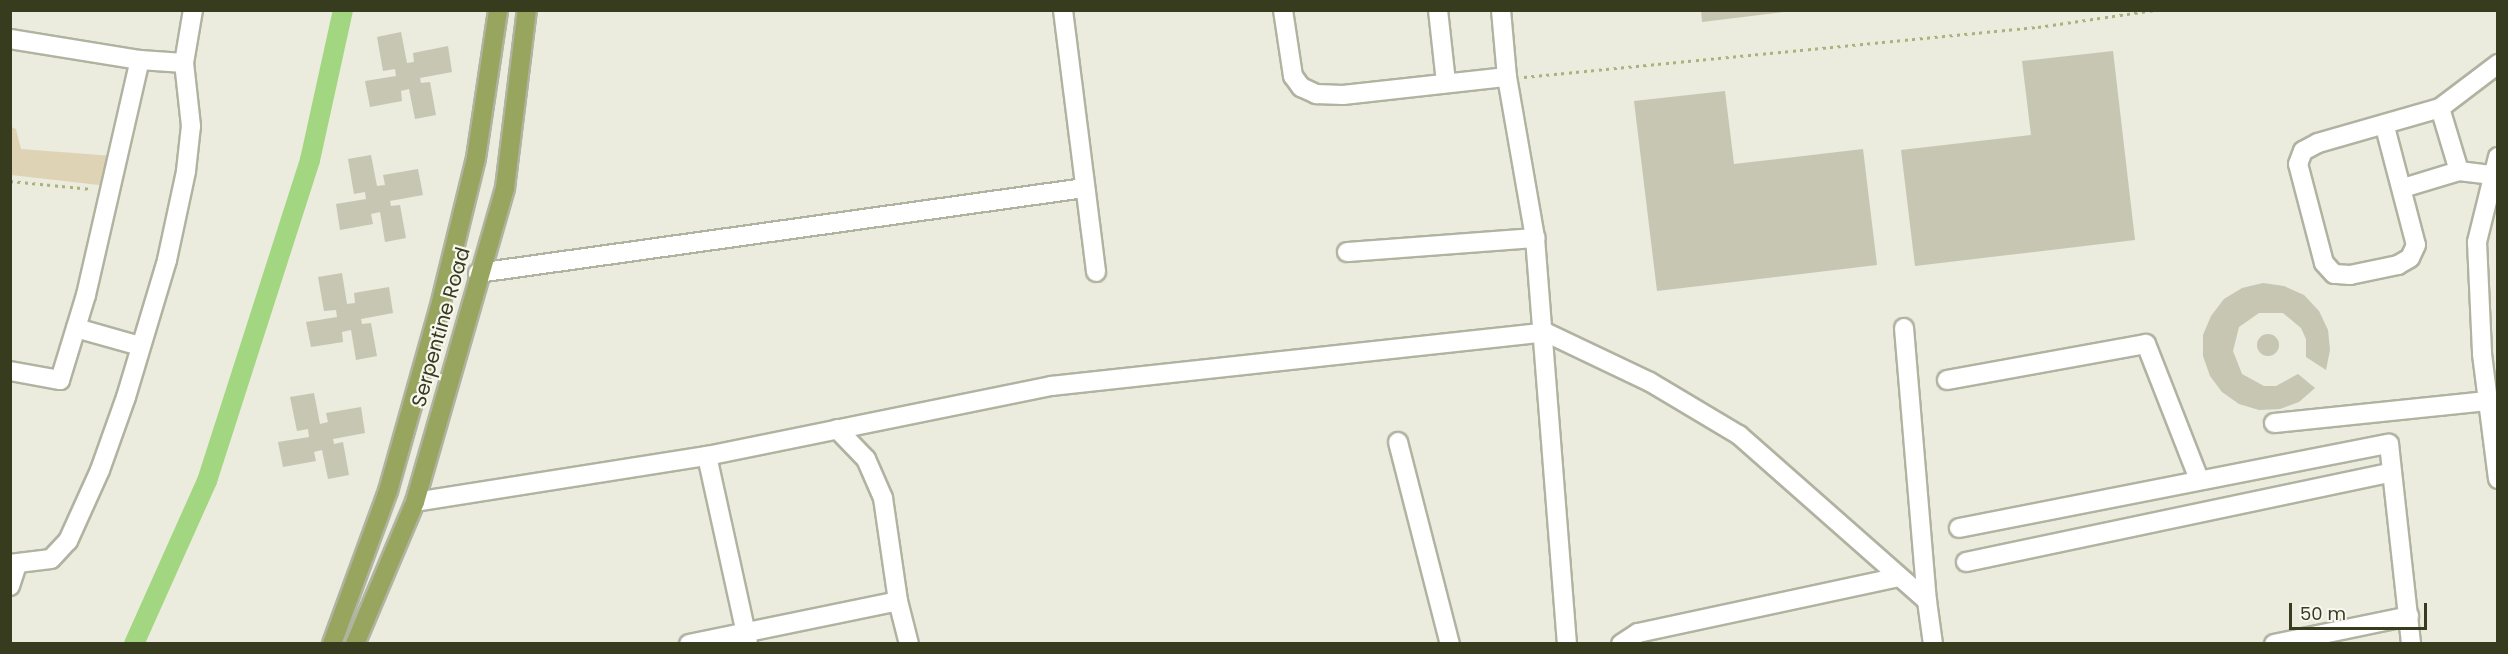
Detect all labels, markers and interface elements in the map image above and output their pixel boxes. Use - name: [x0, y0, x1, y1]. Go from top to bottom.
- street label: Serpentine Road: [407, 244, 475, 410]
- scale bar: [2292, 591, 2430, 629]
- text: 50 m: [2300, 601, 2346, 626]

